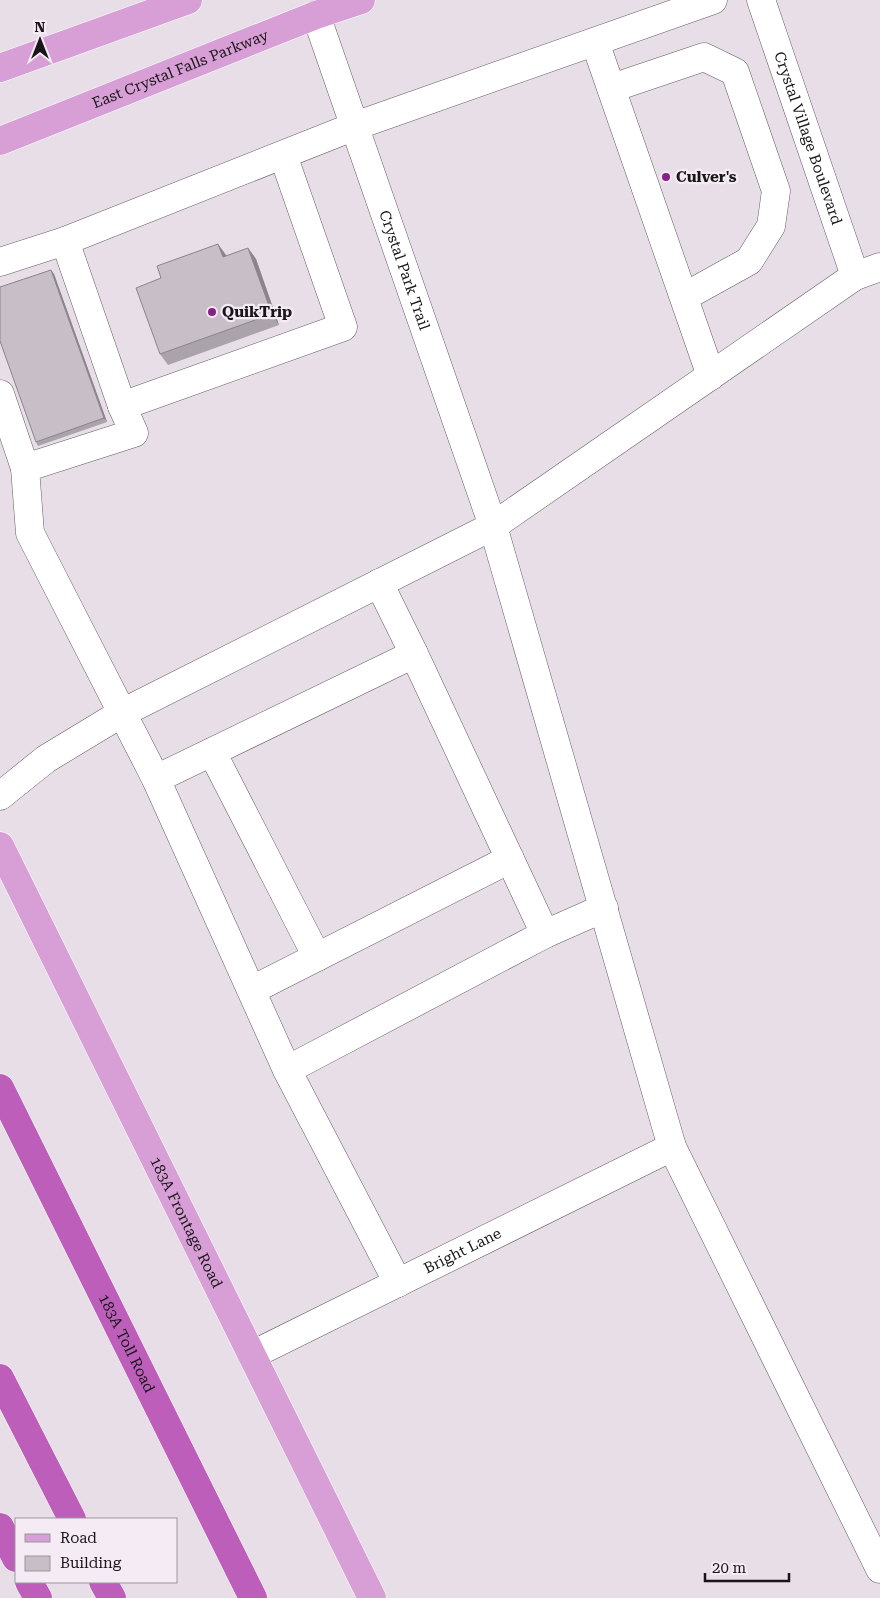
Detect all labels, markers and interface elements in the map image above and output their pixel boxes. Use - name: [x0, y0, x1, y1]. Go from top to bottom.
- north arrow: [15, 15, 65, 65]
- text: N: [35, 19, 46, 35]
- street label: East Crystal Falls Parkway: [90, 26, 271, 112]
- street label: Crystal Village Boulevard: [770, 49, 846, 228]
- place label: Culver's: [676, 168, 737, 186]
- marker: Culver's: [660, 171, 672, 183]
- street label: Crystal Park Trail: [375, 208, 434, 333]
- place label: QuikTrip: [222, 303, 292, 321]
- marker: QuikTrip: [206, 306, 218, 318]
- street label: 183A Frontage Road: [146, 1154, 226, 1291]
- street label: Bright Lane: [421, 1224, 504, 1277]
- street label: 183A Toll Road: [95, 1291, 159, 1396]
- legend: [15, 1518, 178, 1583]
- text: Road: [60, 1529, 97, 1547]
- scale bar: [705, 1550, 789, 1582]
- text: Building: [60, 1554, 122, 1572]
- text: 20 m: [712, 1559, 747, 1577]

